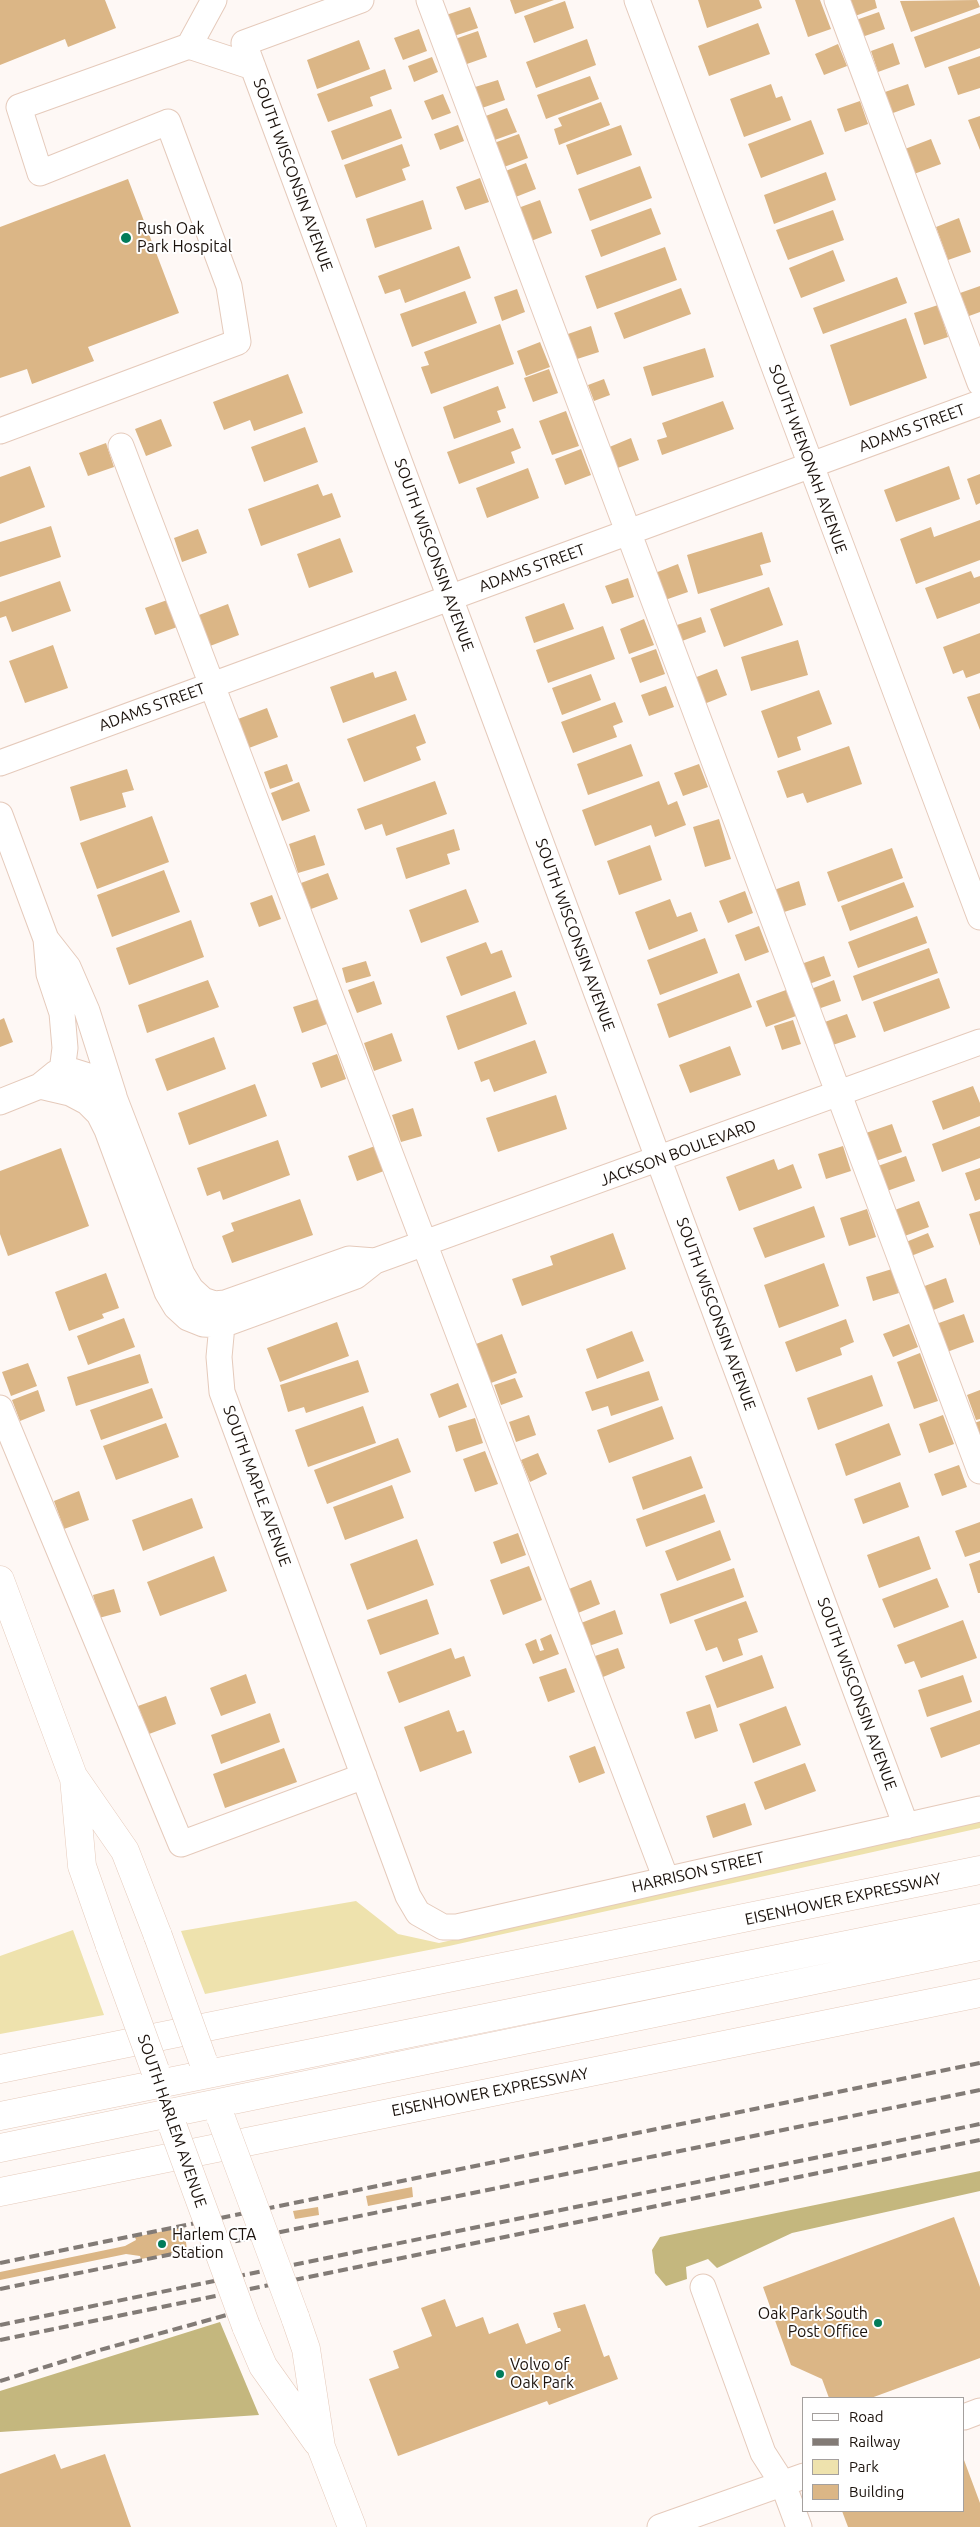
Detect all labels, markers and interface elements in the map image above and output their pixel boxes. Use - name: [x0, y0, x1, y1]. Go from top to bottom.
- street label: SOUTH WISCONSIN AVENUE: [249, 76, 337, 274]
- place label: Rush Oak Park Hospital: [137, 219, 232, 257]
- marker: Rush Oak Park Hospital: [119, 231, 133, 245]
- street label: SOUTH WENONAH AVENUE: [765, 362, 851, 556]
- street label: ADAMS STREET: [856, 400, 968, 456]
- street label: SOUTH WISCONSIN AVENUE: [390, 456, 478, 654]
- street label: ADAMS STREET: [476, 540, 588, 596]
- street label: ADAMS STREET: [96, 679, 208, 735]
- street label: SOUTH WISCONSIN AVENUE: [531, 836, 619, 1034]
- street label: JACKSON BOULEVARD: [597, 1116, 759, 1190]
- street label: SOUTH WISCONSIN AVENUE: [672, 1215, 760, 1413]
- street label: SOUTH MAPLE AVENUE: [219, 1403, 295, 1569]
- street label: SOUTH WISCONSIN AVENUE: [813, 1595, 901, 1793]
- street label: HARRISON STREET: [630, 1847, 766, 1897]
- street label: EISENHOWER EXPRESSWAY: [743, 1869, 943, 1929]
- street label: SOUTH HARLEM AVENUE: [133, 2032, 211, 2210]
- street label: EISENHOWER EXPRESSWAY: [390, 2063, 590, 2121]
- place label: Harlem CTA Station: [172, 2225, 256, 2263]
- marker: Harlem CTA Station: [156, 2238, 168, 2250]
- place label: Oak Park South Post Office: [758, 2304, 868, 2342]
- marker: Oak Park South Post Office: [872, 2317, 884, 2329]
- place label: Volvo of Oak Park: [510, 2355, 574, 2393]
- marker: Volvo of Oak Park: [494, 2368, 506, 2380]
- legend: [802, 2397, 965, 2512]
- text: Road: [849, 2408, 884, 2425]
- text: Railway: [849, 2433, 900, 2450]
- text: Park: [849, 2458, 879, 2475]
- text: Building: [849, 2483, 904, 2500]

